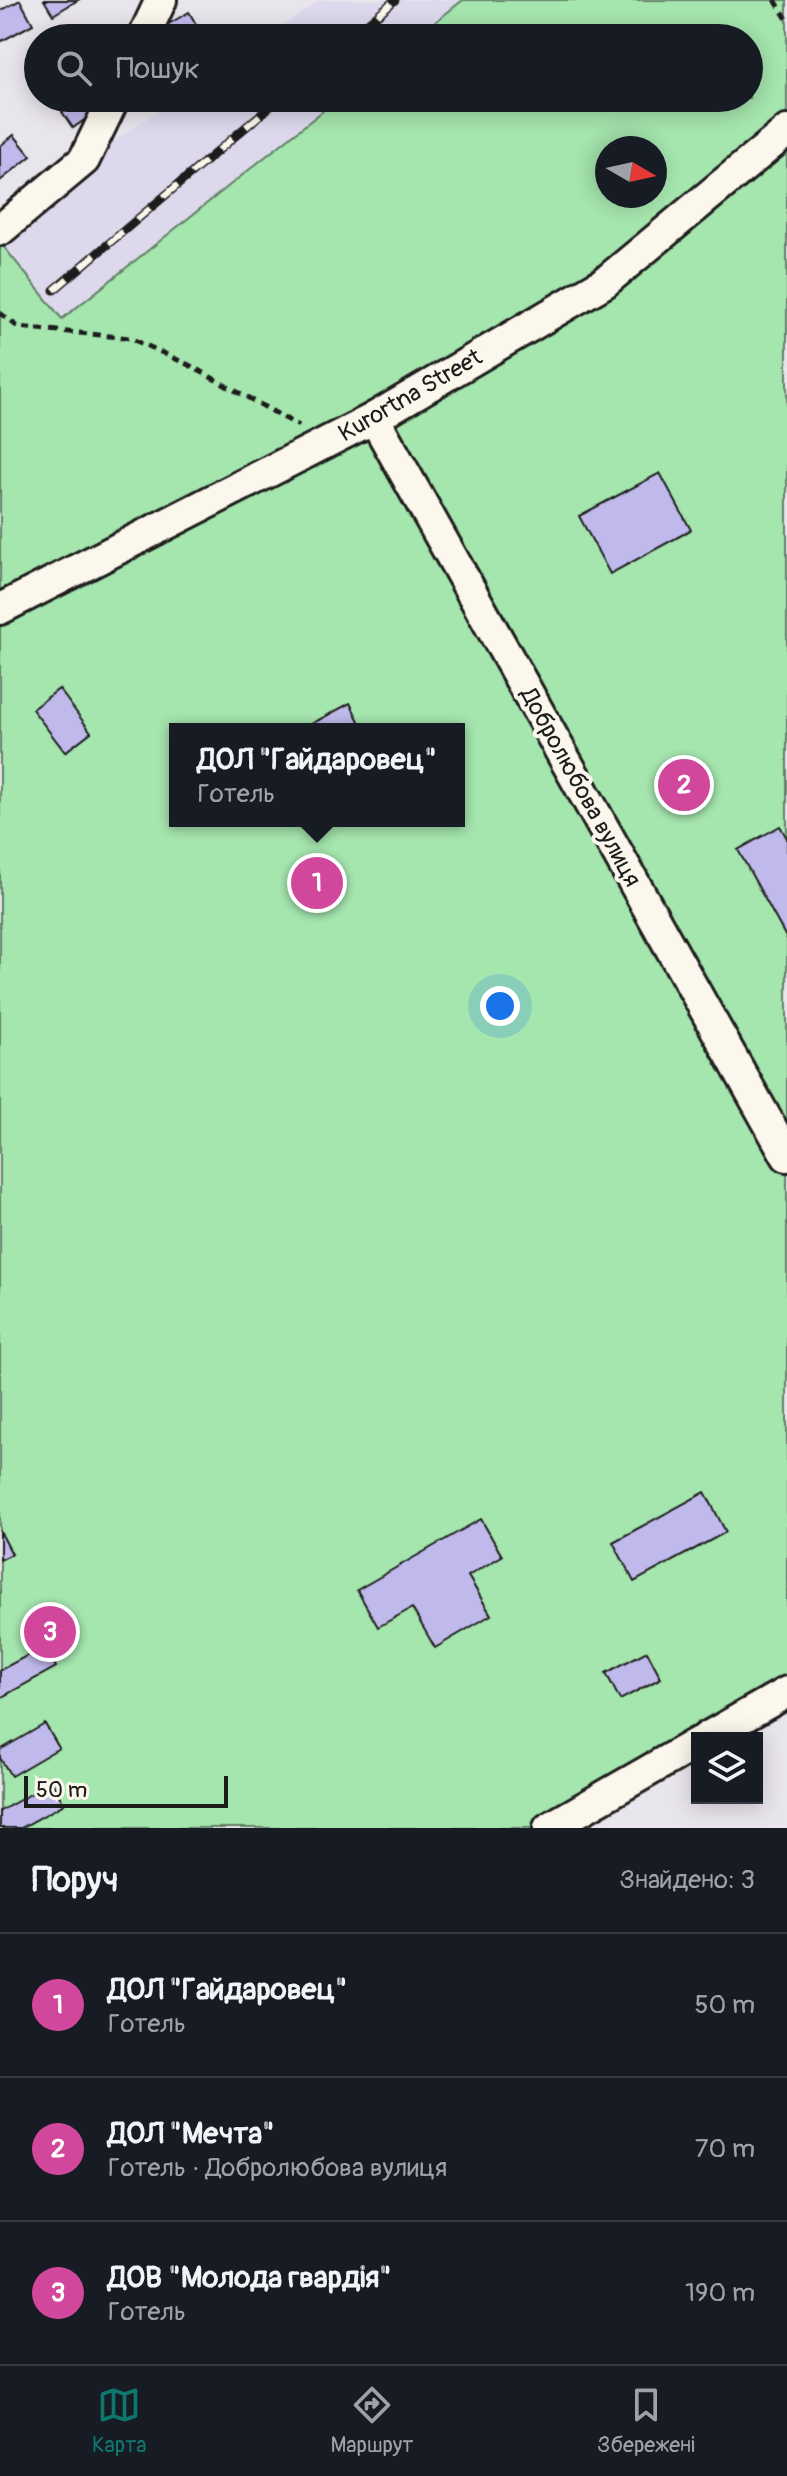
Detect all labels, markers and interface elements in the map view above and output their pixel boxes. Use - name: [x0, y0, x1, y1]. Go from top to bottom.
- search box: [24, 24, 763, 112]
- icon: search: [52, 46, 96, 90]
- text: Пошук: [116, 50, 200, 87]
- north arrow: [595, 136, 667, 208]
- street label: Kurortna Street: [333, 343, 487, 448]
- street label: Добролюбова вулиця: [513, 682, 647, 892]
- popup: [169, 723, 465, 827]
- text: ДОЛ "Гайдаровец": [197, 741, 437, 778]
- pin: 2: [658, 755, 710, 815]
- text: Готель: [197, 778, 275, 810]
- pin: 1: [291, 853, 343, 913]
- your location: [480, 986, 520, 1026]
- pin: 3: [24, 1602, 76, 1662]
- map controls: [691, 1732, 763, 1804]
- button: layers: [691, 1732, 763, 1804]
- scale bar: [24, 1772, 228, 1808]
- text: 50 m: [36, 1776, 87, 1804]
- text: Поруч: [32, 1859, 118, 1902]
- text: Знайдено: 3: [619, 1864, 755, 1896]
- text: ДОЛ "Гайдаровец": [108, 1971, 347, 2008]
- text: 1: [53, 1989, 63, 2021]
- text: 50 m: [694, 1989, 755, 2021]
- text: Готель: [108, 2008, 186, 2040]
- text: ДОЛ "Мечта": [108, 2115, 274, 2152]
- text: 2: [51, 2133, 65, 2165]
- text: 70 m: [695, 2133, 755, 2165]
- text: Готель · Добролюбова вулиця: [108, 2152, 447, 2184]
- text: ДОВ "Молода гвардія": [108, 2259, 392, 2296]
- text: 3: [51, 2277, 65, 2309]
- text: 190 m: [685, 2277, 755, 2309]
- text: Готель: [108, 2296, 186, 2328]
- tab: Карта: [92, 2383, 147, 2459]
- tab: Маршрут: [330, 2383, 413, 2459]
- tab: Збережені: [597, 2383, 695, 2459]

